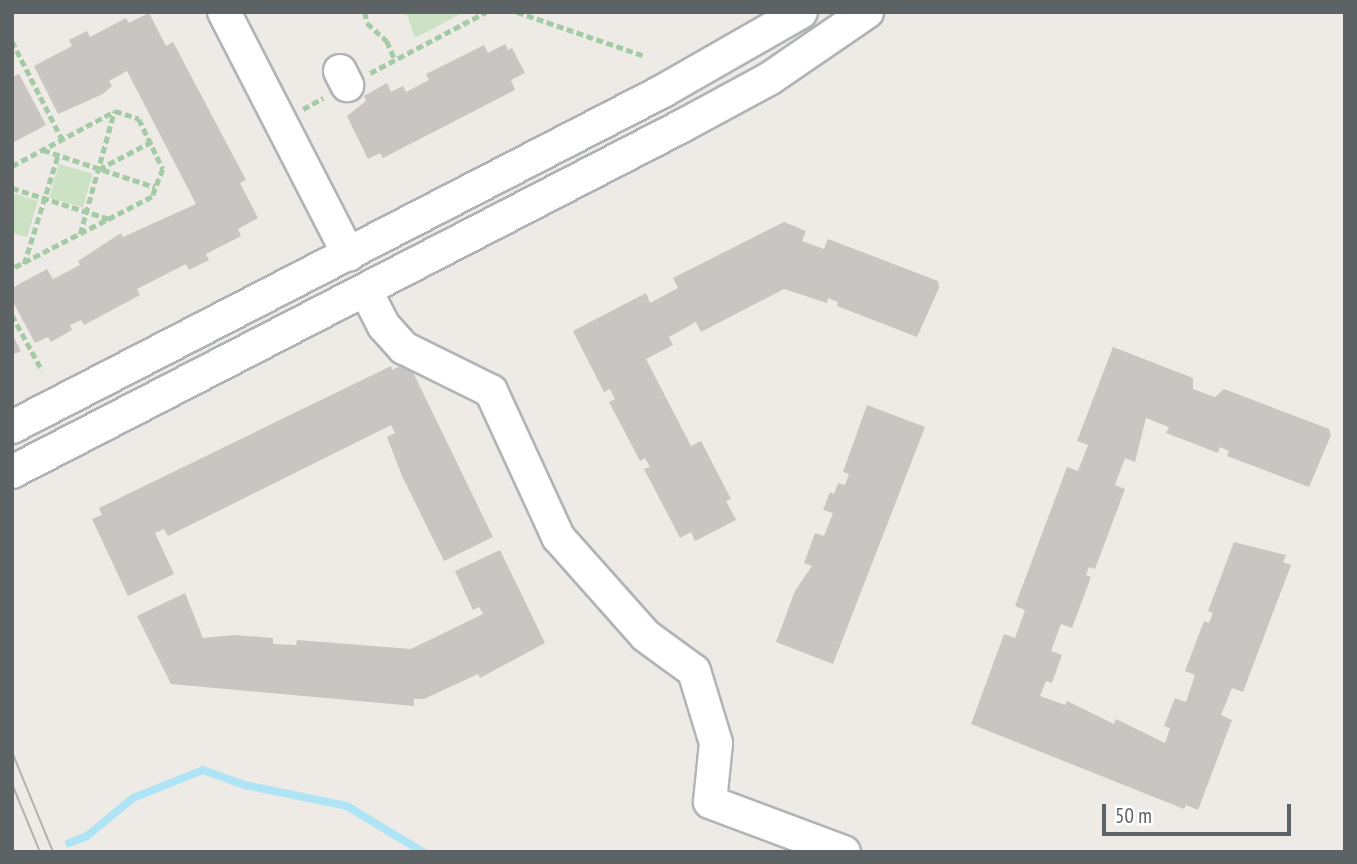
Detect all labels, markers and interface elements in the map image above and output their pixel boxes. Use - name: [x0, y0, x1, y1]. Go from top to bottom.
- scale bar: [1105, 790, 1294, 834]
- text: 50 m: [1115, 802, 1152, 829]

